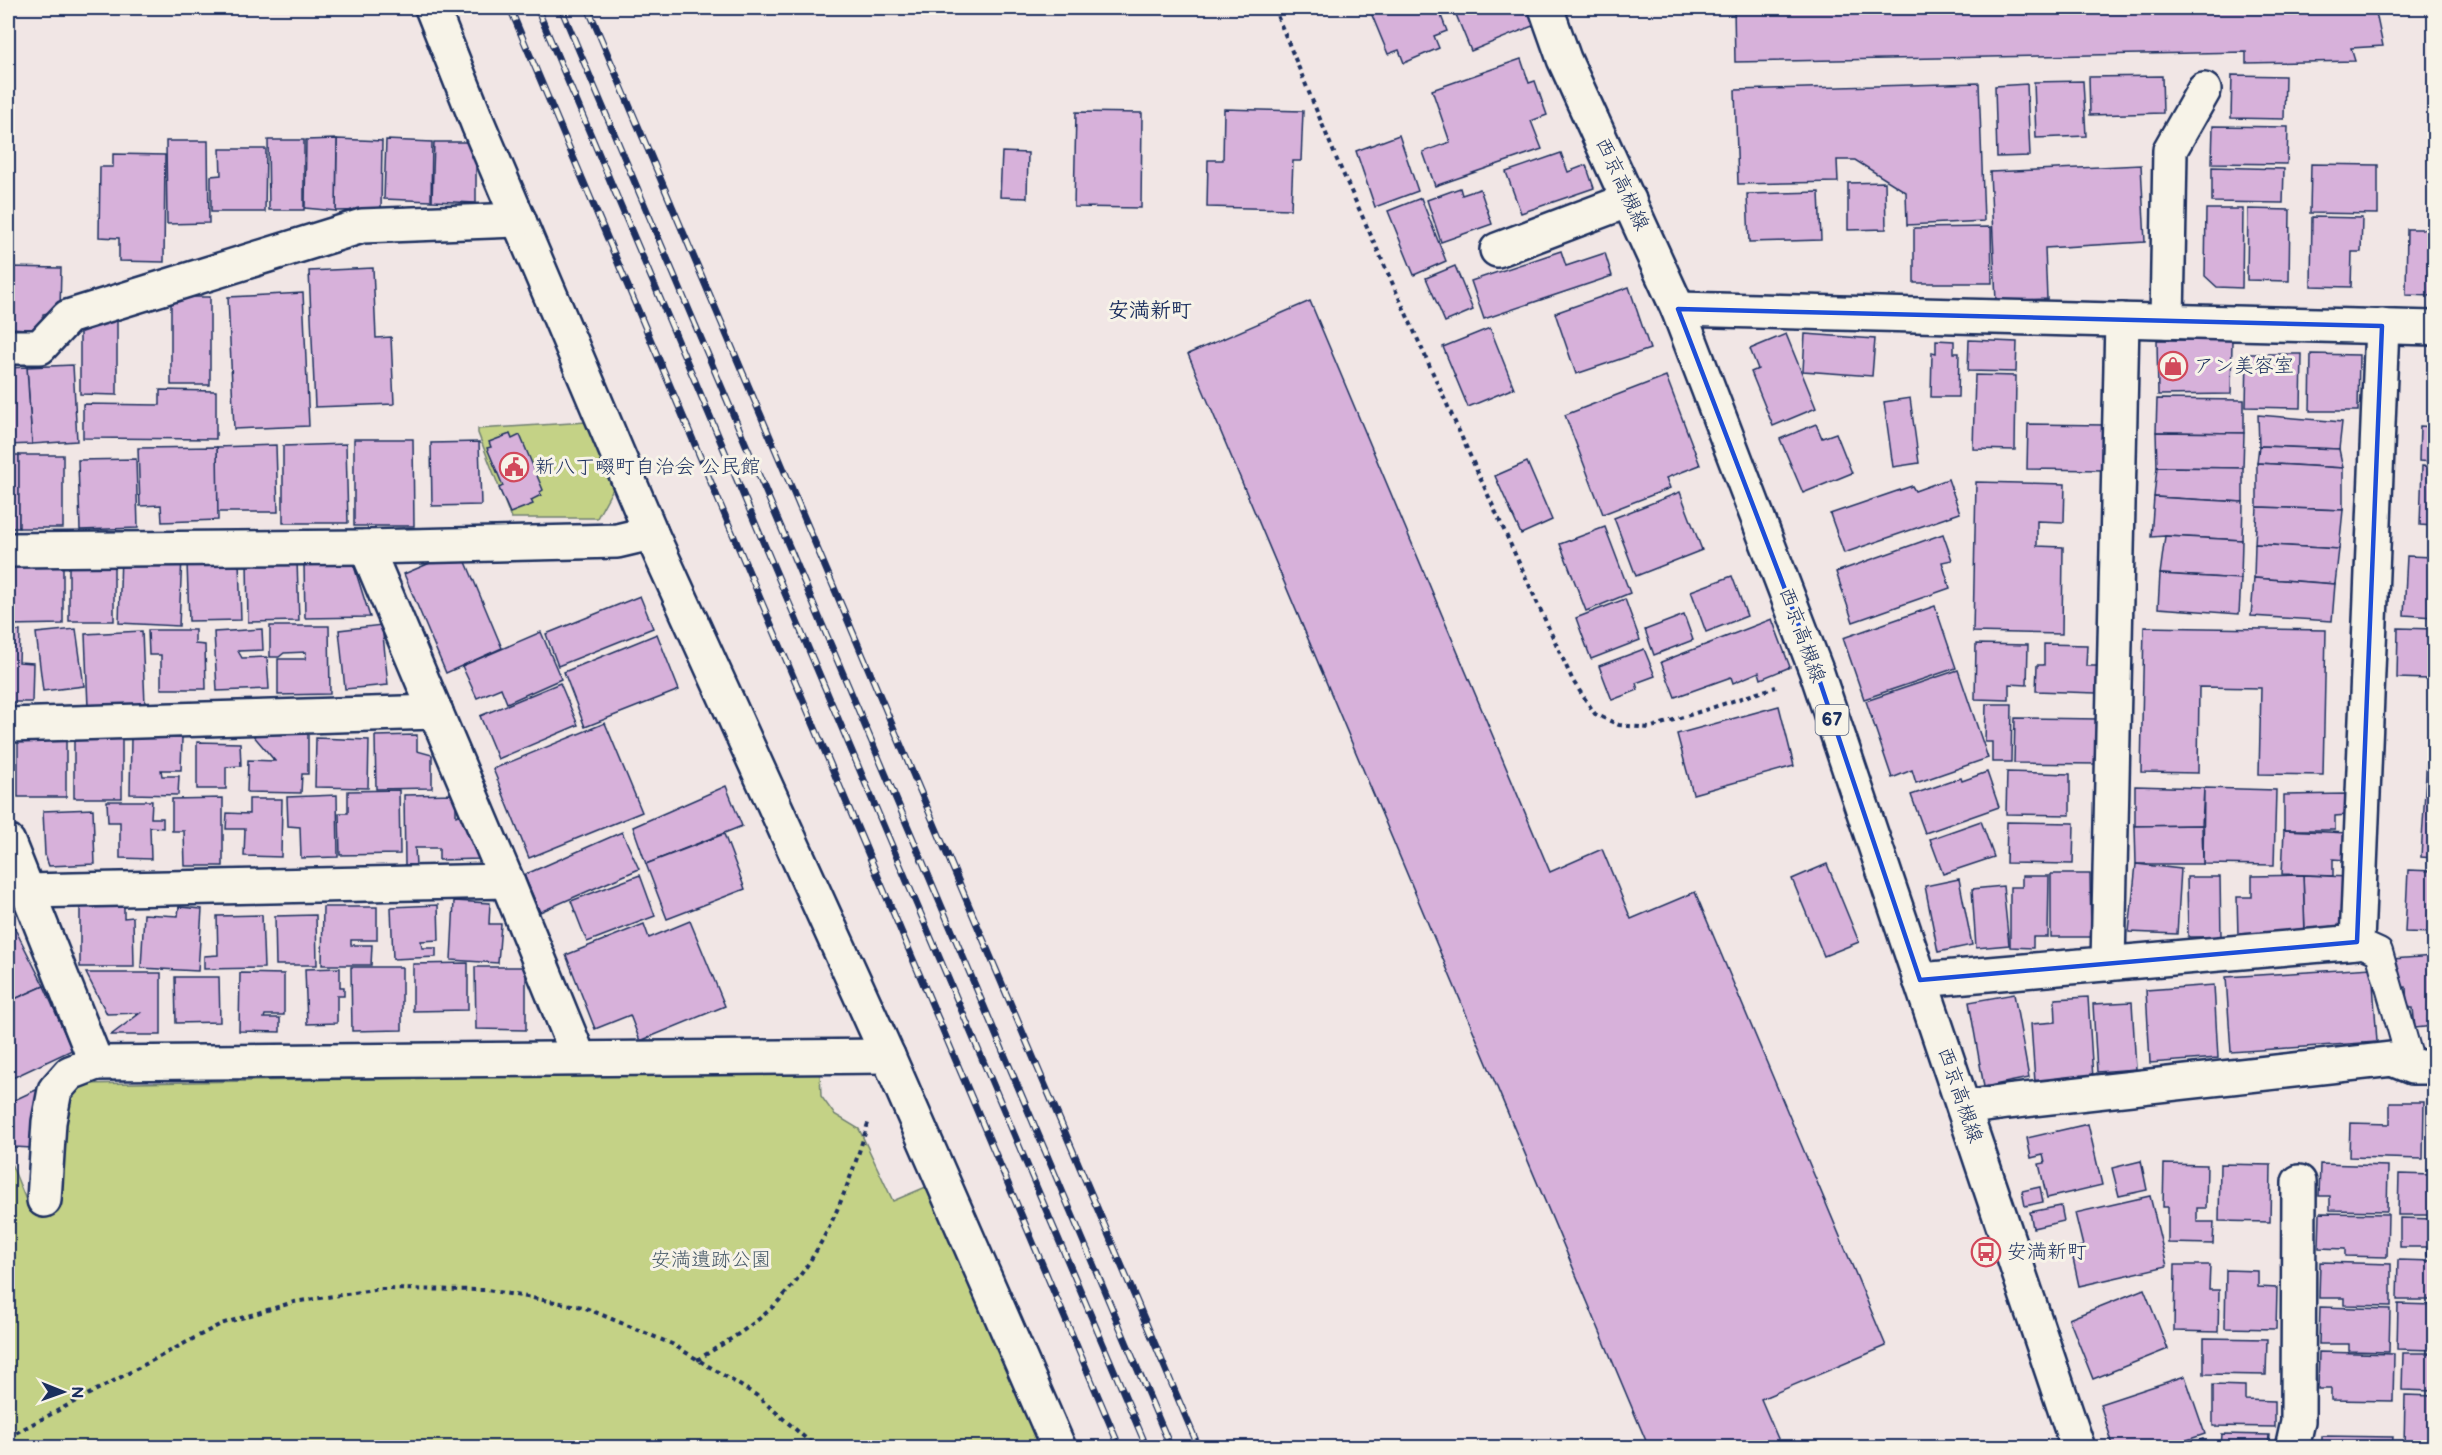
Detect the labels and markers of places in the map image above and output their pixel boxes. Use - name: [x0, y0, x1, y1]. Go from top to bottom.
- shop icon: アン美容室: [2157, 350, 2189, 382]
- place label: アン美容室: [2194, 354, 2294, 378]
- public building icon: 新八丁畷町自治会 公民館: [498, 451, 530, 483]
- place label: 新八丁畷町自治会 公民館: [535, 455, 760, 479]
- bus stop icon: 安満新町: [1970, 1236, 2002, 1268]
- place label: 安満新町: [2007, 1240, 2087, 1264]

